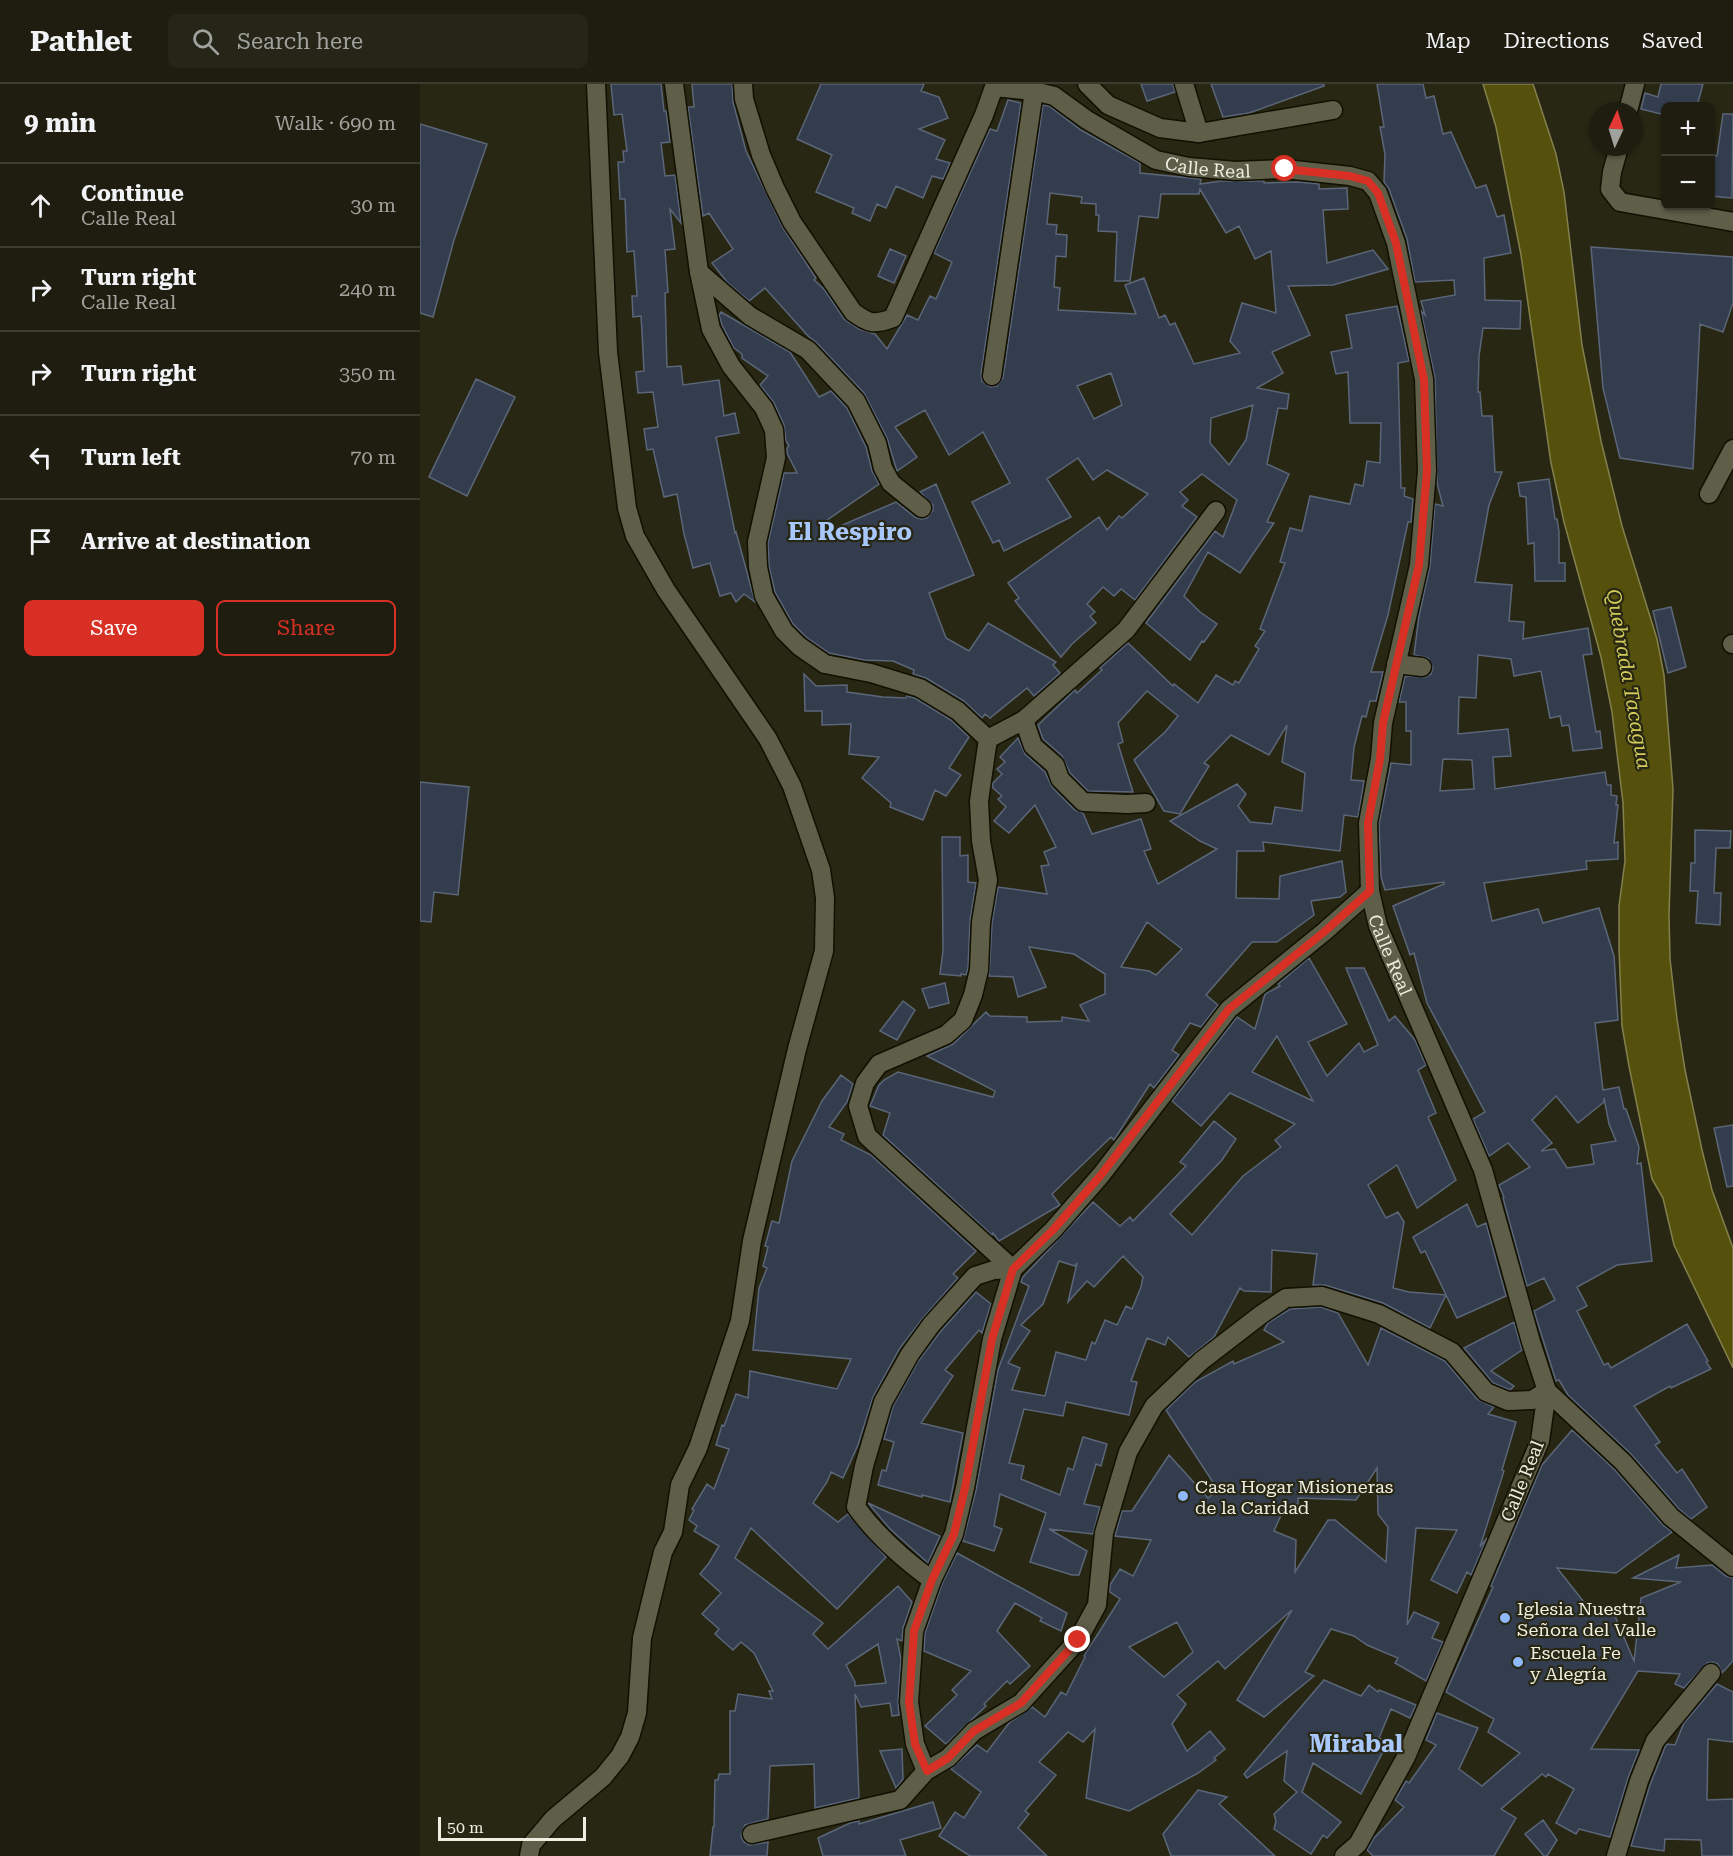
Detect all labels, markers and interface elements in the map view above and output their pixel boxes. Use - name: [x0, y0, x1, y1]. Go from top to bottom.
- search box: [168, 14, 588, 68]
- text: Pathlet: [30, 25, 132, 58]
- icon: search: [189, 25, 222, 58]
- text: Search here: [237, 29, 363, 54]
- text: Map: [1426, 29, 1470, 53]
- text: Directions: [1503, 29, 1609, 53]
- text: Saved: [1642, 29, 1703, 53]
- north arrow: [1589, 102, 1643, 156]
- map controls: [1661, 102, 1715, 210]
- button: +: [1661, 102, 1715, 156]
- text: 9 min: [24, 108, 96, 138]
- text: Walk · 690 m: [275, 111, 396, 135]
- street label: Calle Real: [1163, 152, 1251, 182]
- route start: [1271, 155, 1297, 181]
- button: −: [1661, 156, 1715, 210]
- text: Continue: [81, 181, 184, 206]
- icon: ahead: [24, 189, 57, 222]
- text: 30 m: [350, 193, 396, 217]
- text: Calle Real: [81, 206, 176, 230]
- text: Turn right: [81, 265, 196, 290]
- icon: right: [24, 273, 57, 306]
- text: 240 m: [339, 277, 396, 301]
- text: Calle Real: [81, 290, 176, 314]
- icon: right: [24, 357, 57, 390]
- text: Turn right: [81, 361, 196, 386]
- text: 350 m: [339, 361, 396, 385]
- icon: left: [24, 441, 57, 474]
- text: Turn left: [81, 445, 181, 470]
- text: 70 m: [350, 445, 396, 469]
- district label: El Respiro: [788, 518, 912, 546]
- icon: arrive: [24, 525, 57, 558]
- text: Arrive at destination: [81, 529, 310, 554]
- water label: Quebrada Tacagua: [1601, 587, 1657, 771]
- button: Save: [24, 600, 204, 656]
- button: Share: [216, 600, 396, 656]
- street label: Calle Real: [1365, 912, 1417, 999]
- street label: Calle Real: [1496, 1437, 1548, 1525]
- place label: Casa Hogar Misioneras de la Caridad: [1195, 1476, 1393, 1518]
- marker: Casa Hogar Misioneras de la Caridad: [1176, 1489, 1190, 1503]
- place label: Iglesia Nuestra Señora del Valle: [1517, 1598, 1656, 1640]
- marker: Iglesia Nuestra Señora del Valle: [1498, 1611, 1512, 1625]
- route end: [1064, 1626, 1090, 1652]
- place label: Escuela Fe y Alegría: [1530, 1642, 1621, 1684]
- marker: Escuela Fe y Alegría: [1511, 1655, 1525, 1669]
- district label: Mirabal: [1309, 1730, 1403, 1758]
- scale bar: [438, 1814, 586, 1842]
- text: 50 m: [447, 1818, 484, 1837]

